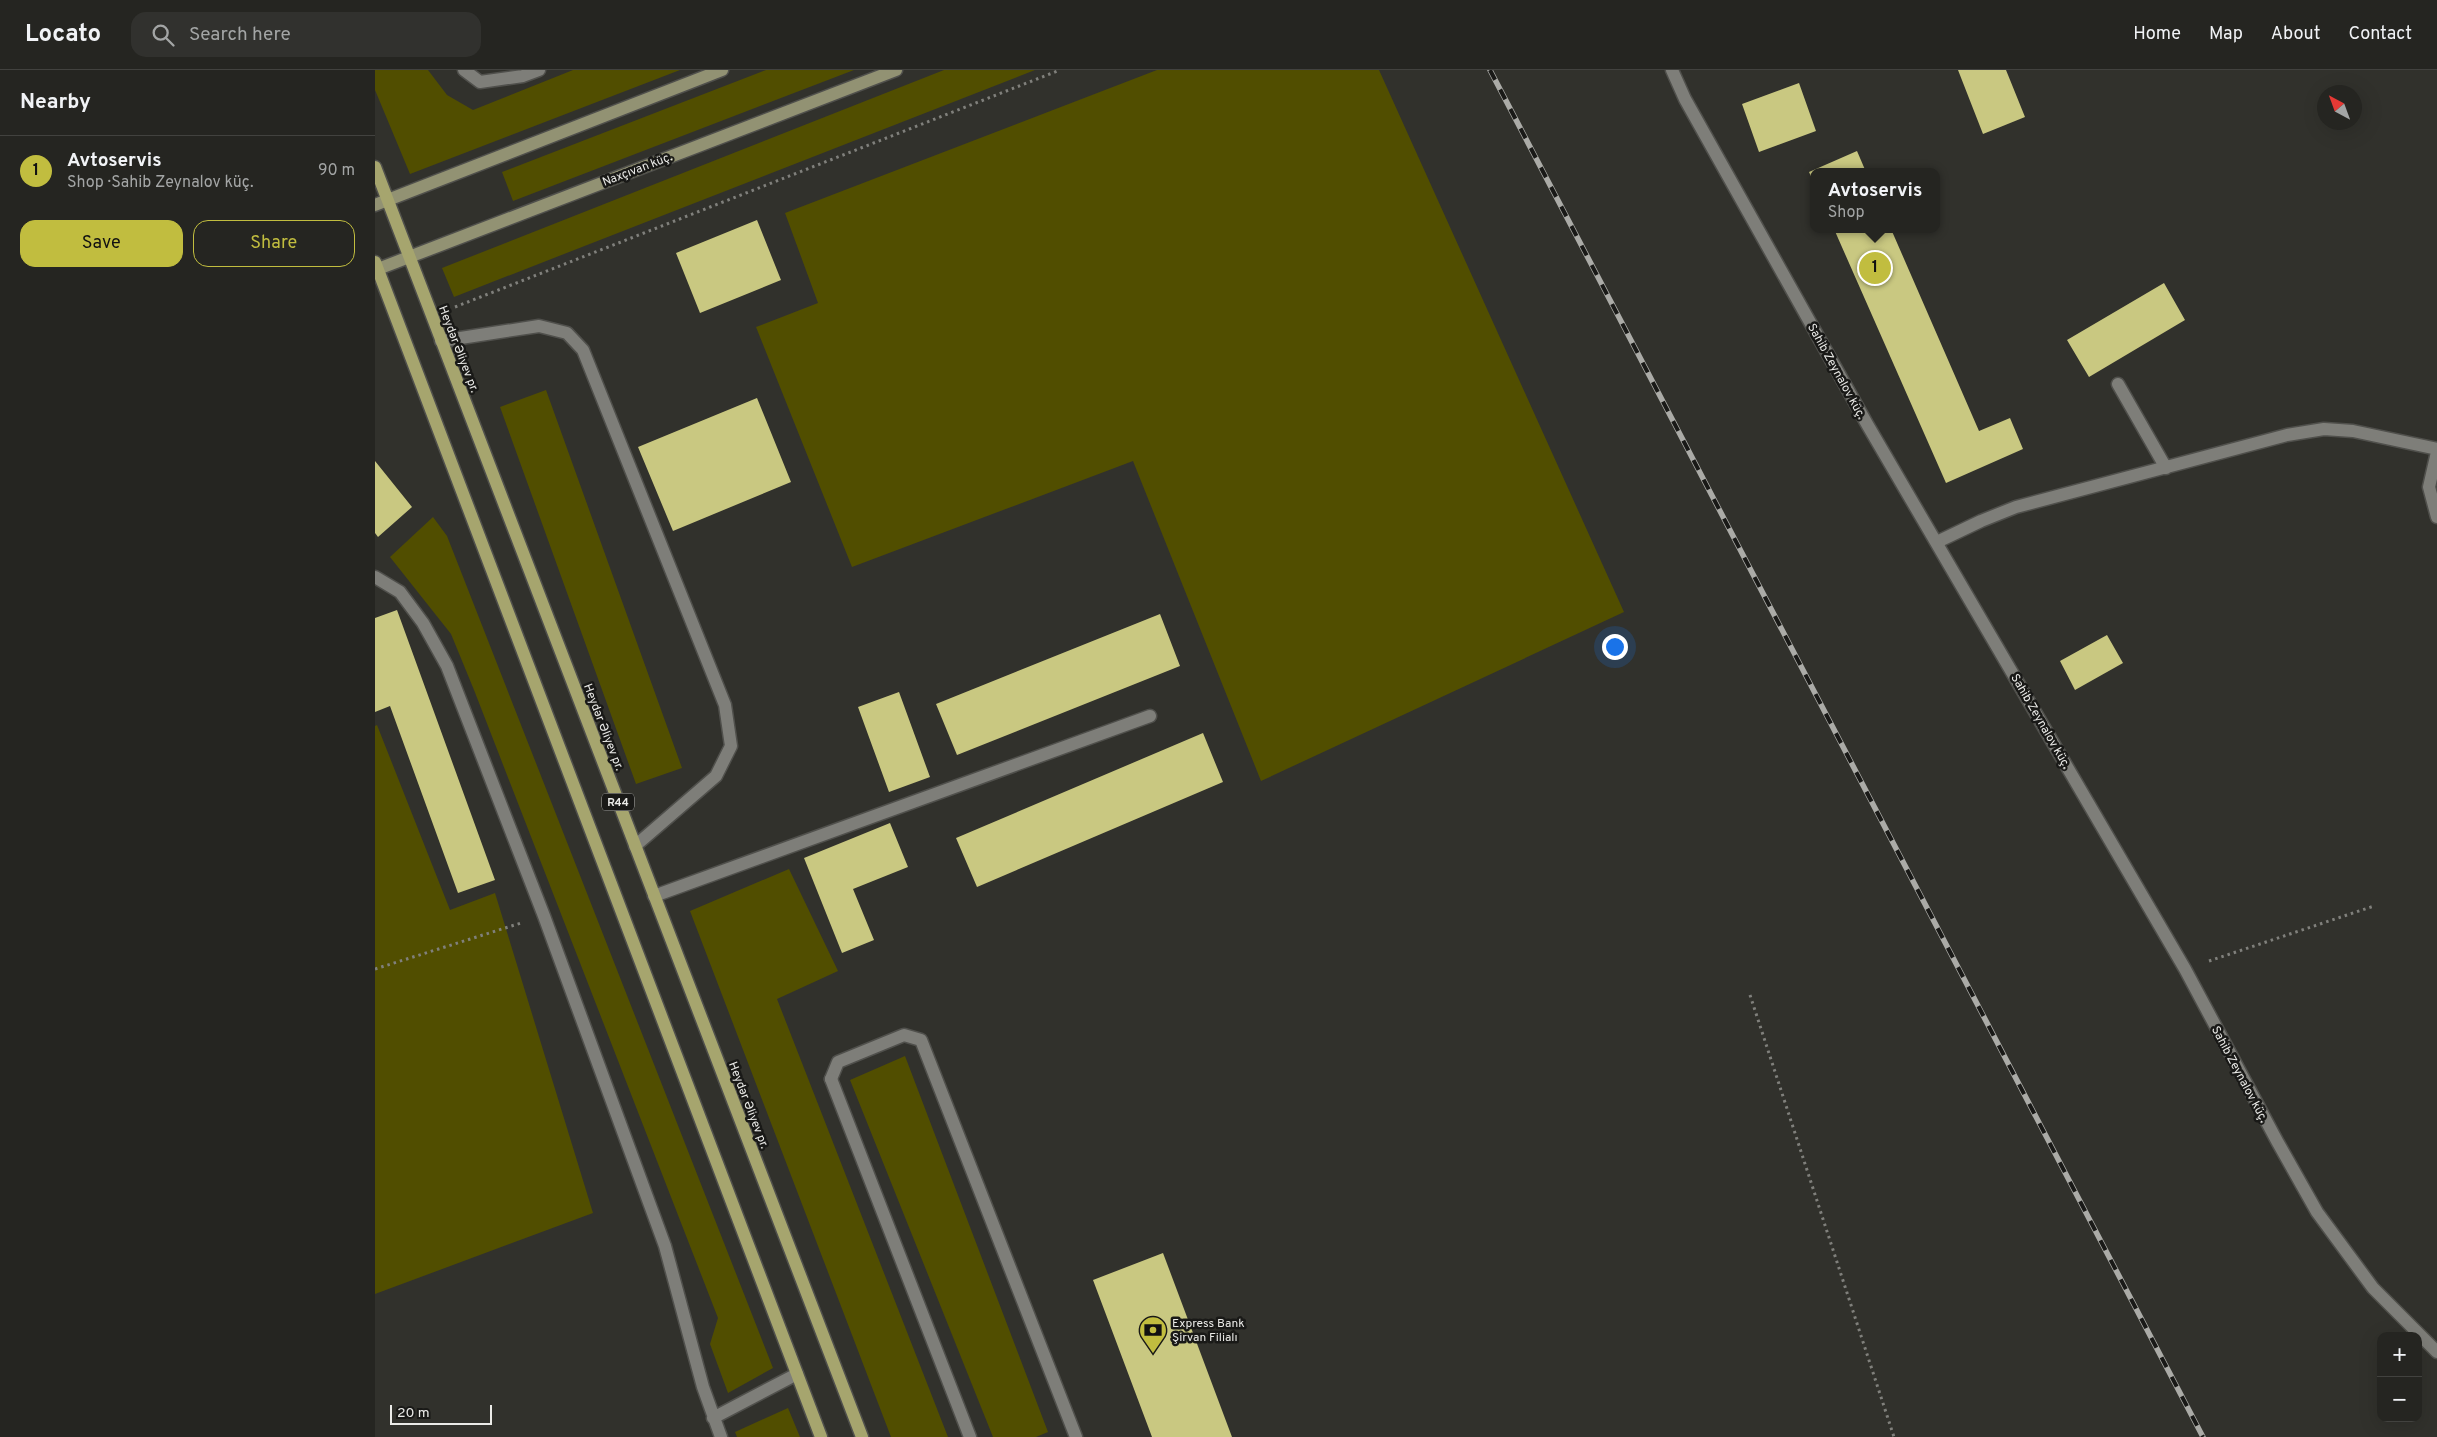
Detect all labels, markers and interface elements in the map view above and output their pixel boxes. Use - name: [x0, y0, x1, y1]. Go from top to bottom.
- search box: [131, 12, 481, 57]
- text: Locato: [25, 20, 101, 50]
- icon: search: [149, 21, 177, 49]
- text: Search here: [189, 23, 291, 47]
- text: Home: [2133, 23, 2181, 46]
- text: Map: [2209, 23, 2243, 46]
- text: About: [2271, 23, 2320, 46]
- text: Contact: [2348, 23, 2412, 46]
- north arrow: [2317, 85, 2362, 130]
- text: Nearby: [20, 89, 91, 116]
- text: Avtoservis: [67, 149, 162, 173]
- street label: Naxçıvan küç.: [600, 149, 675, 191]
- text: 1: [33, 161, 39, 181]
- text: 90 m: [318, 161, 355, 181]
- popup: [1810, 168, 1940, 233]
- text: Shop · Sahib Zeynalov küç.: [67, 173, 254, 193]
- text: Avtoservis: [1828, 179, 1922, 203]
- text: Shop: [1828, 203, 1864, 223]
- button: Save: [20, 220, 183, 267]
- button: Share: [193, 220, 355, 267]
- pin: 1: [1859, 249, 1891, 287]
- street label: Heydər Əliyev pr.: [434, 304, 482, 395]
- street label: Sahib Zeynalov küç.: [1803, 321, 1869, 422]
- your location: [1602, 634, 1628, 660]
- street label: Sahib Zeynalov küç.: [2006, 671, 2074, 772]
- street label: Heydər Əliyev pr.: [579, 682, 627, 773]
- road number: R44: [602, 794, 634, 810]
- street label: Sahib Zeynalov küç.: [2207, 1024, 2271, 1126]
- street label: Heydər Əliyev pr.: [724, 1060, 772, 1151]
- bank icon: Express Bank Şirvan Filialı: [1138, 1315, 1168, 1354]
- place label: Express Bank Şirvan Filialı: [1172, 1316, 1245, 1346]
- map controls: [2377, 1332, 2422, 1422]
- button: +: [2377, 1332, 2422, 1377]
- button: −: [2377, 1377, 2422, 1422]
- scale bar: [390, 1402, 493, 1425]
- text: 20 m: [397, 1405, 430, 1422]

